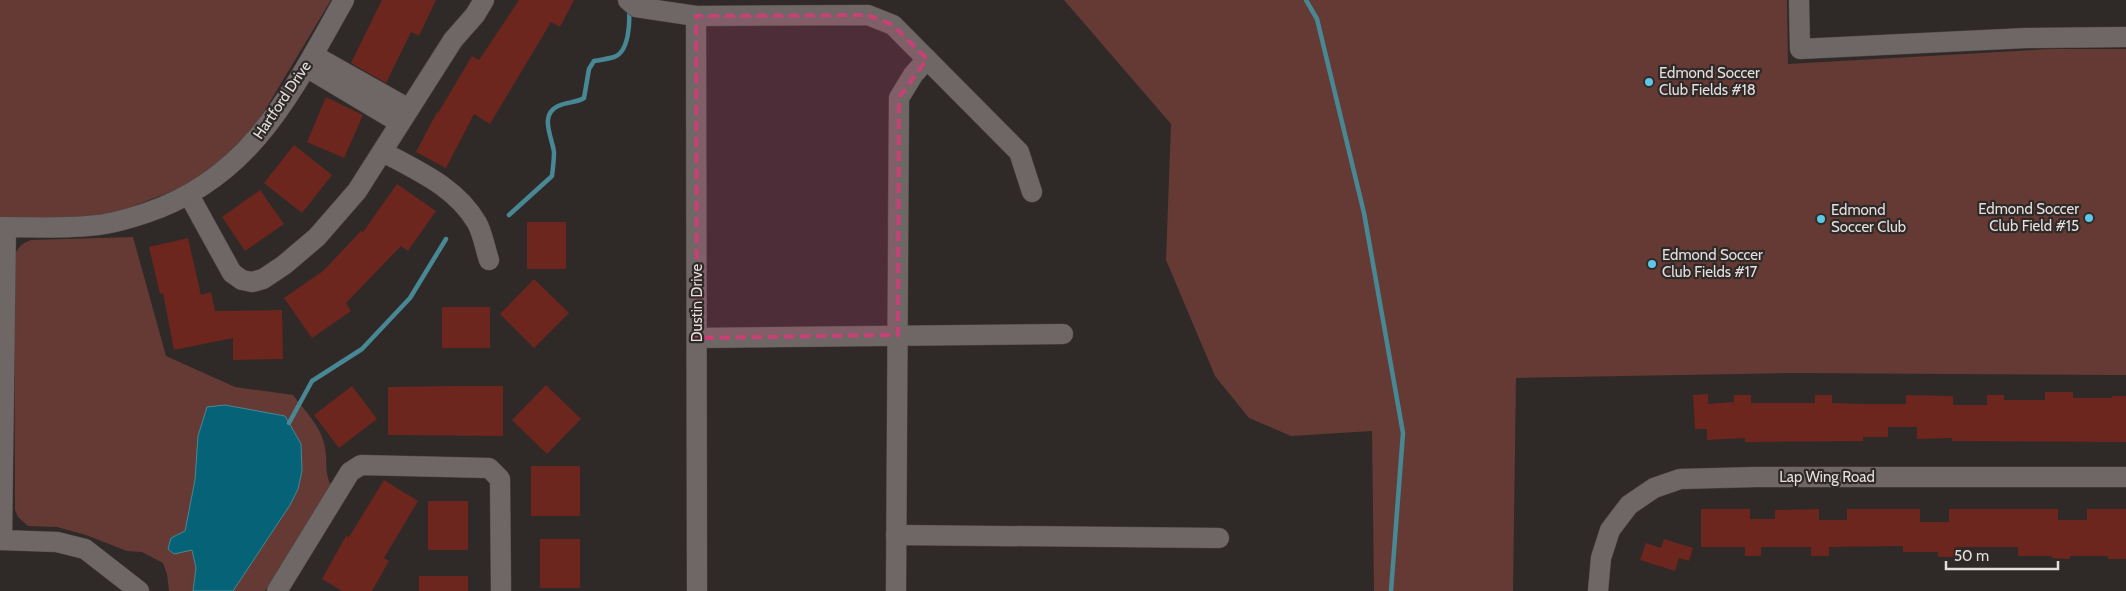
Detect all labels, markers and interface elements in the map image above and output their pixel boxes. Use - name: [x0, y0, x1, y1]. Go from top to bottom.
- street label: Hartford Drive: [249, 57, 315, 143]
- place label: Edmond Soccer Club Fields #18: [1659, 64, 1760, 99]
- marker: Edmond Soccer Club Fields #18: [1643, 76, 1655, 88]
- place label: Edmond Soccer Club Field #15: [1978, 200, 2079, 235]
- place label: Edmond Soccer Club: [1831, 201, 1906, 236]
- marker: Edmond Soccer Club Field #15: [2083, 212, 2095, 224]
- marker: Edmond Soccer Club: [1815, 213, 1827, 225]
- place label: Edmond Soccer Club Fields #17: [1662, 246, 1763, 281]
- marker: Edmond Soccer Club Fields #17: [1646, 258, 1658, 270]
- street label: Dustin Drive: [688, 263, 706, 342]
- street label: Lap Wing Road: [1779, 468, 1875, 486]
- scale bar: [1946, 538, 2058, 570]
- text: 50 m: [1954, 547, 1989, 565]

